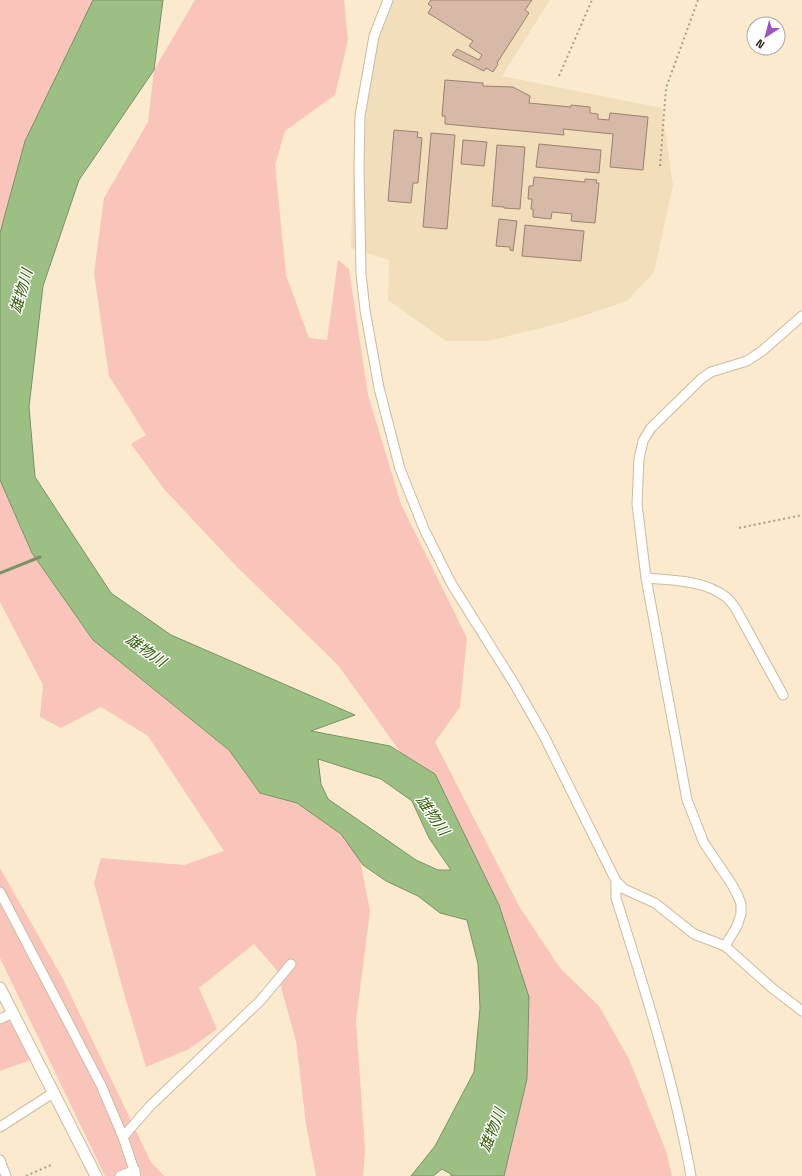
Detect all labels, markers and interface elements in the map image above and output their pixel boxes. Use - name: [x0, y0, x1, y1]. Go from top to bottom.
- north arrow: [746, 16, 786, 56]
- text: N: [753, 36, 767, 52]
- water label: 雄物川: [6, 265, 37, 315]
- water label: 雄物川: [122, 629, 172, 672]
- water label: 雄物川: [412, 791, 455, 841]
- water label: 雄物川: [475, 1104, 510, 1154]

